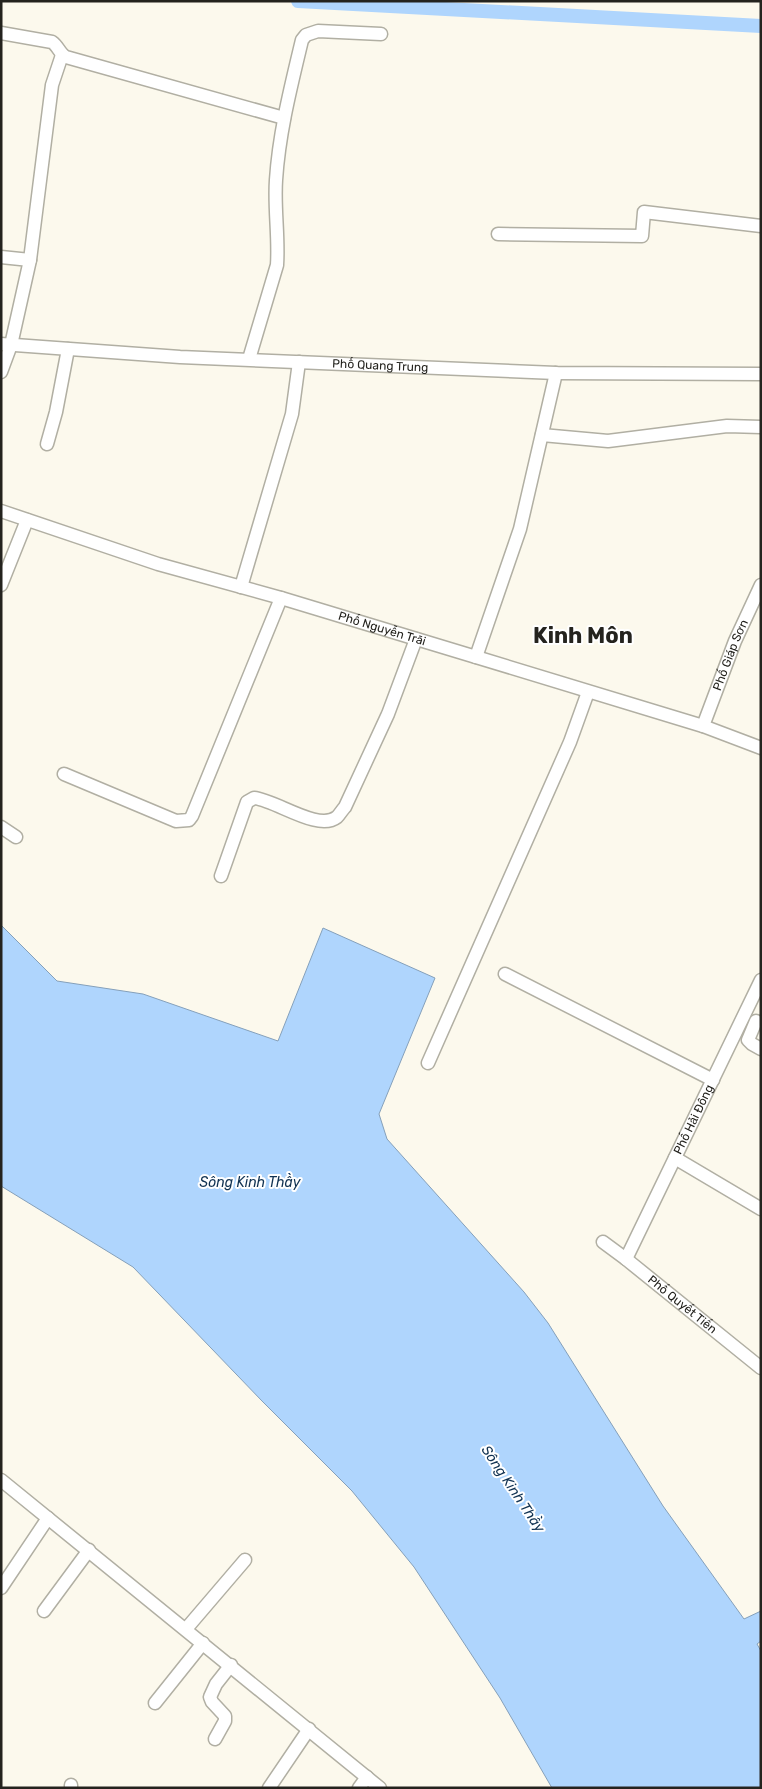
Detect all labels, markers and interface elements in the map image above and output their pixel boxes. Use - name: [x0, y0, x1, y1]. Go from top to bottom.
- street label: Phố Quang Trung: [332, 356, 429, 375]
- street label: Phố Nguyễn Trãi: [337, 609, 428, 648]
- street label: Phố Giáp Sơn: [710, 617, 751, 693]
- district label: Kinh Môn: [533, 622, 633, 649]
- street label: Phố Hải Đông: [671, 1082, 716, 1157]
- water label: Sông Kinh Thầy: [199, 1173, 302, 1191]
- street label: Phố Quyết Tiến: [645, 1272, 720, 1336]
- water label: Sông Kinh Thầy: [478, 1442, 550, 1537]

